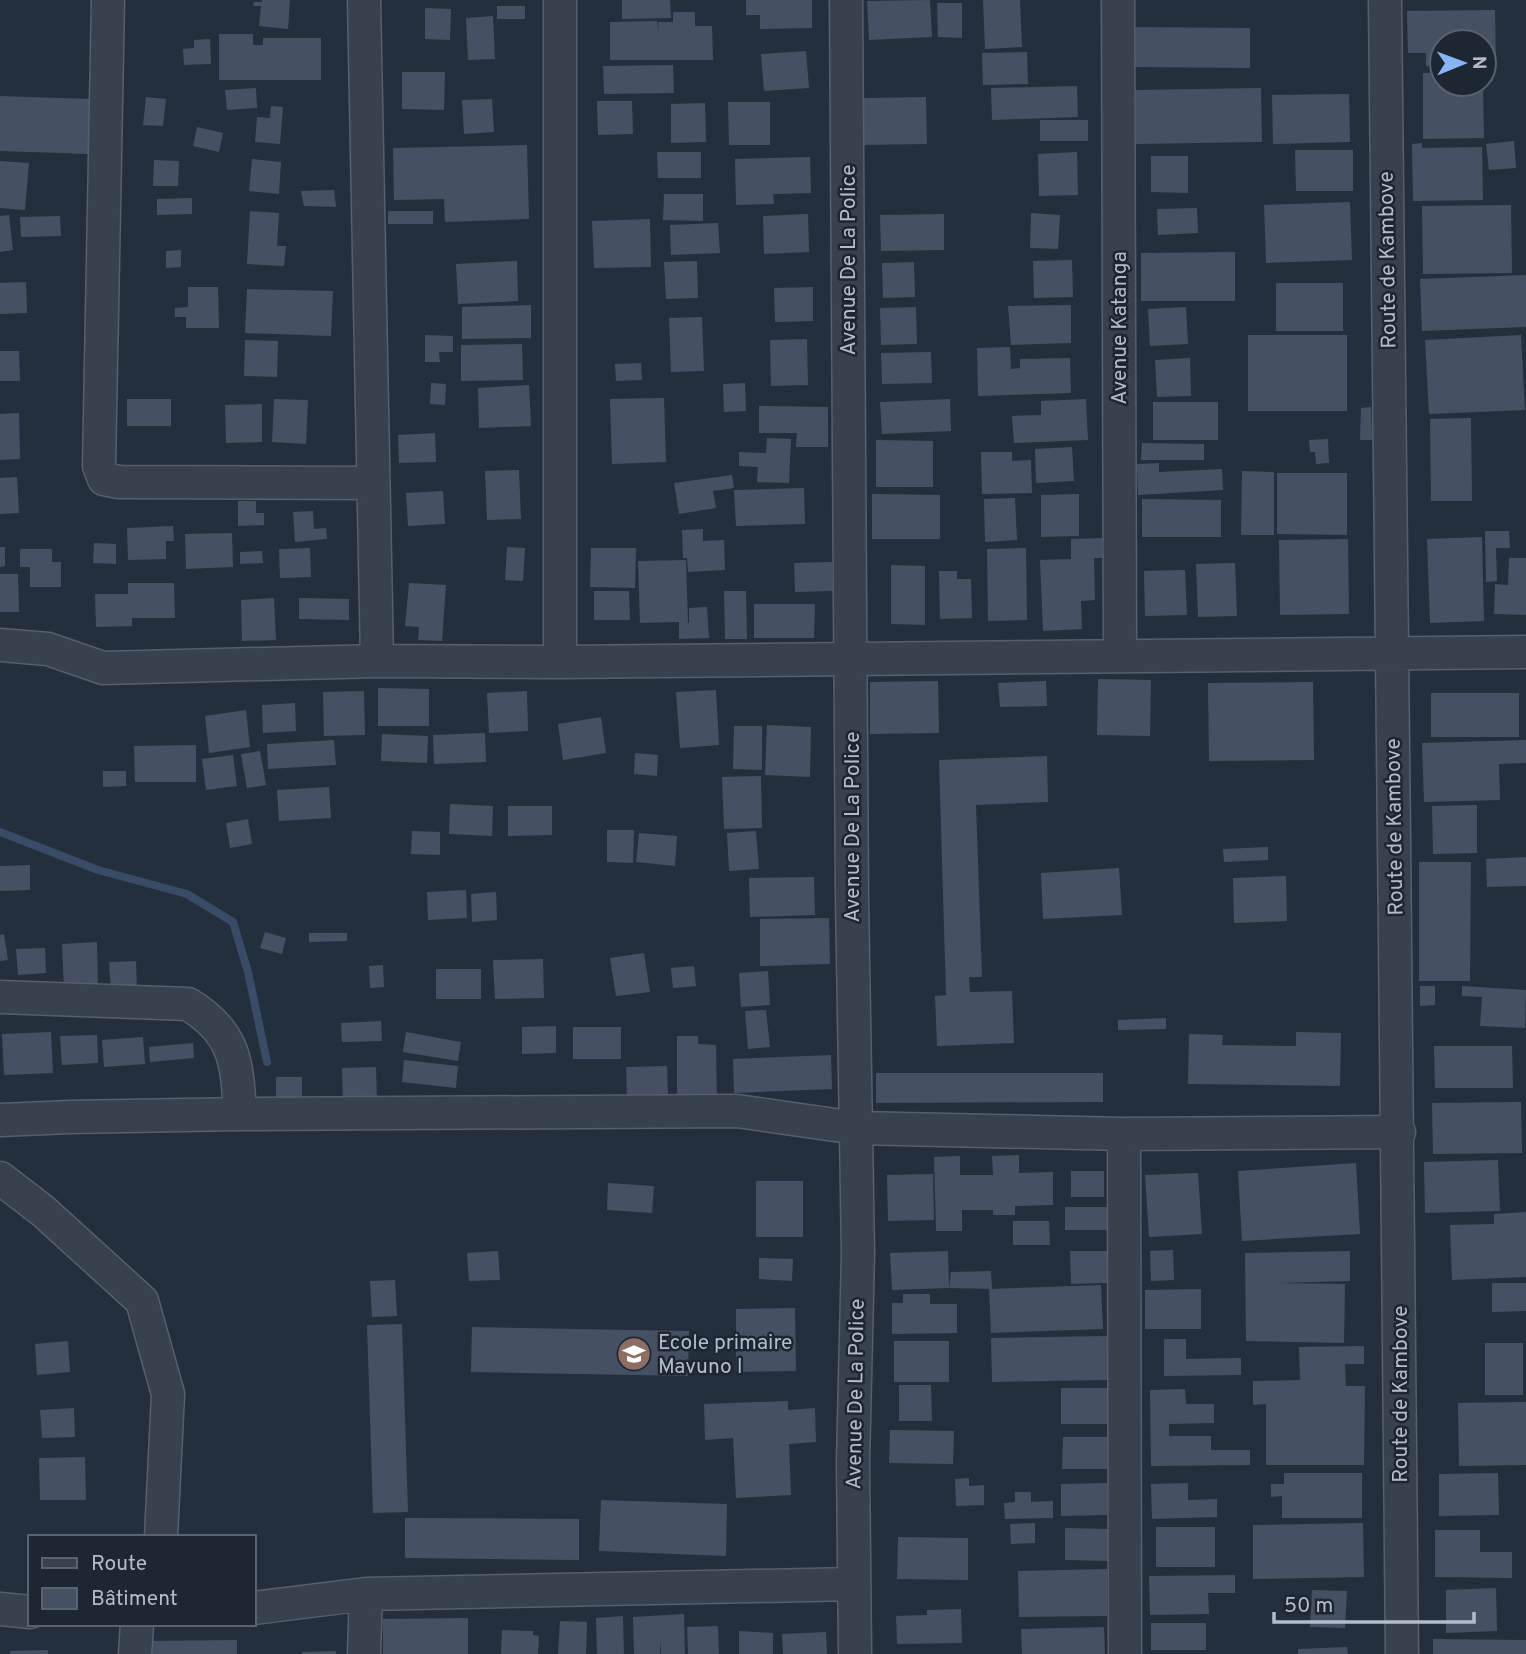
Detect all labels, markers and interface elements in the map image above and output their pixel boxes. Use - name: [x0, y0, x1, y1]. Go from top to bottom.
- north arrow: [1428, 28, 1498, 98]
- text: N: [1466, 56, 1490, 70]
- street label: Avenue De La Police: [836, 164, 863, 356]
- street label: Route de Kambove: [1373, 171, 1404, 349]
- street label: Avenue Katanga: [1107, 251, 1134, 405]
- street label: Avenue De La Police: [840, 731, 867, 923]
- street label: Route de Kambove: [1380, 738, 1411, 916]
- street label: Avenue De La Police: [841, 1298, 872, 1490]
- street label: Route de Kambove: [1388, 1305, 1415, 1483]
- place label: Ecole primaire Mavuno I: [658, 1330, 792, 1381]
- school or university icon: Ecole primaire Mavuno I: [615, 1335, 653, 1373]
- legend: [28, 1535, 256, 1626]
- text: Route: [91, 1551, 147, 1578]
- scale bar: [1274, 1580, 1474, 1624]
- text: Bâtiment: [91, 1586, 178, 1613]
- text: 50 m: [1284, 1593, 1333, 1620]

